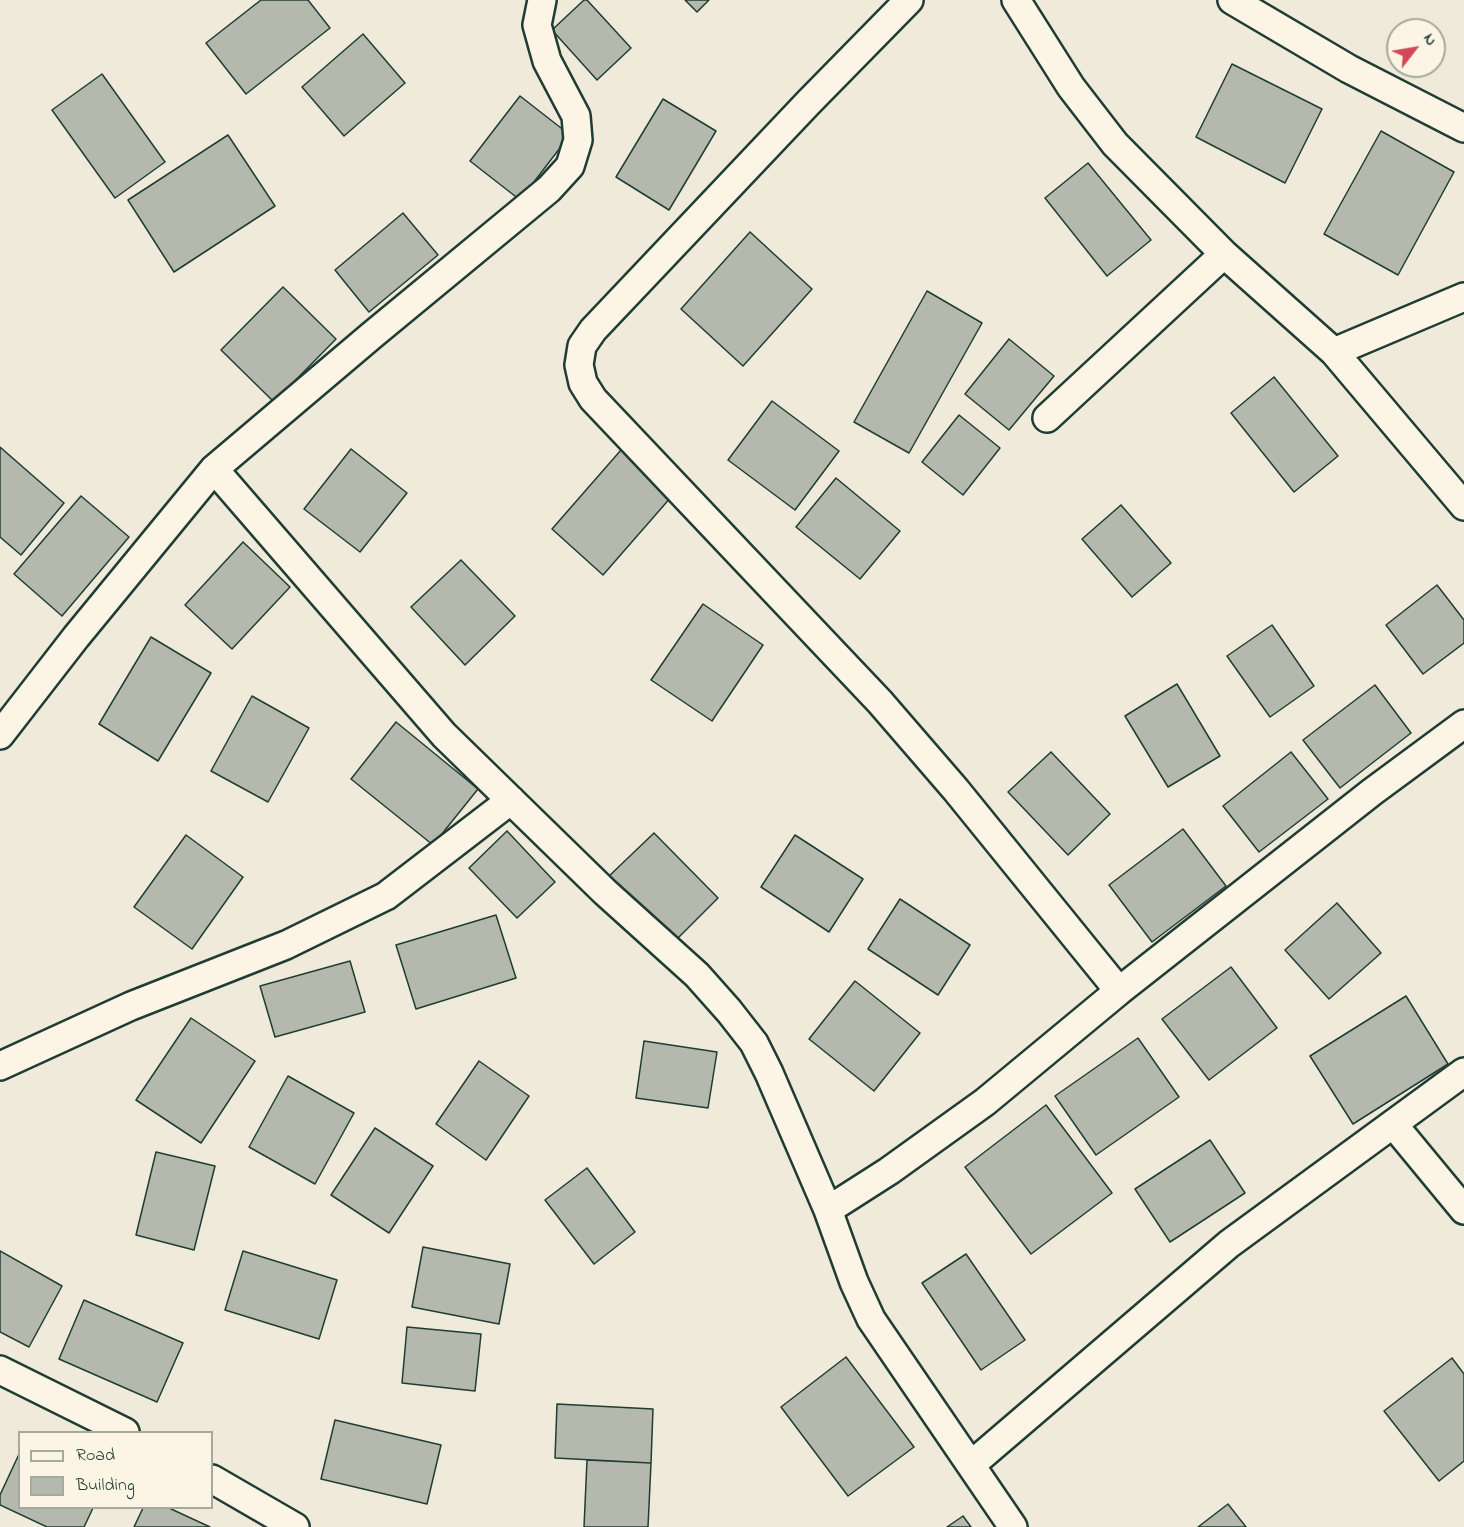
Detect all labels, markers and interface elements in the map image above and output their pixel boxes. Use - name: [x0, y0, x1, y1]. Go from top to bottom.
- north arrow: [1386, 18, 1446, 78]
- text: N: [1417, 29, 1443, 51]
- legend: [18, 1431, 213, 1509]
- text: Road: [76, 1443, 115, 1469]
- text: Building: [76, 1473, 135, 1499]

